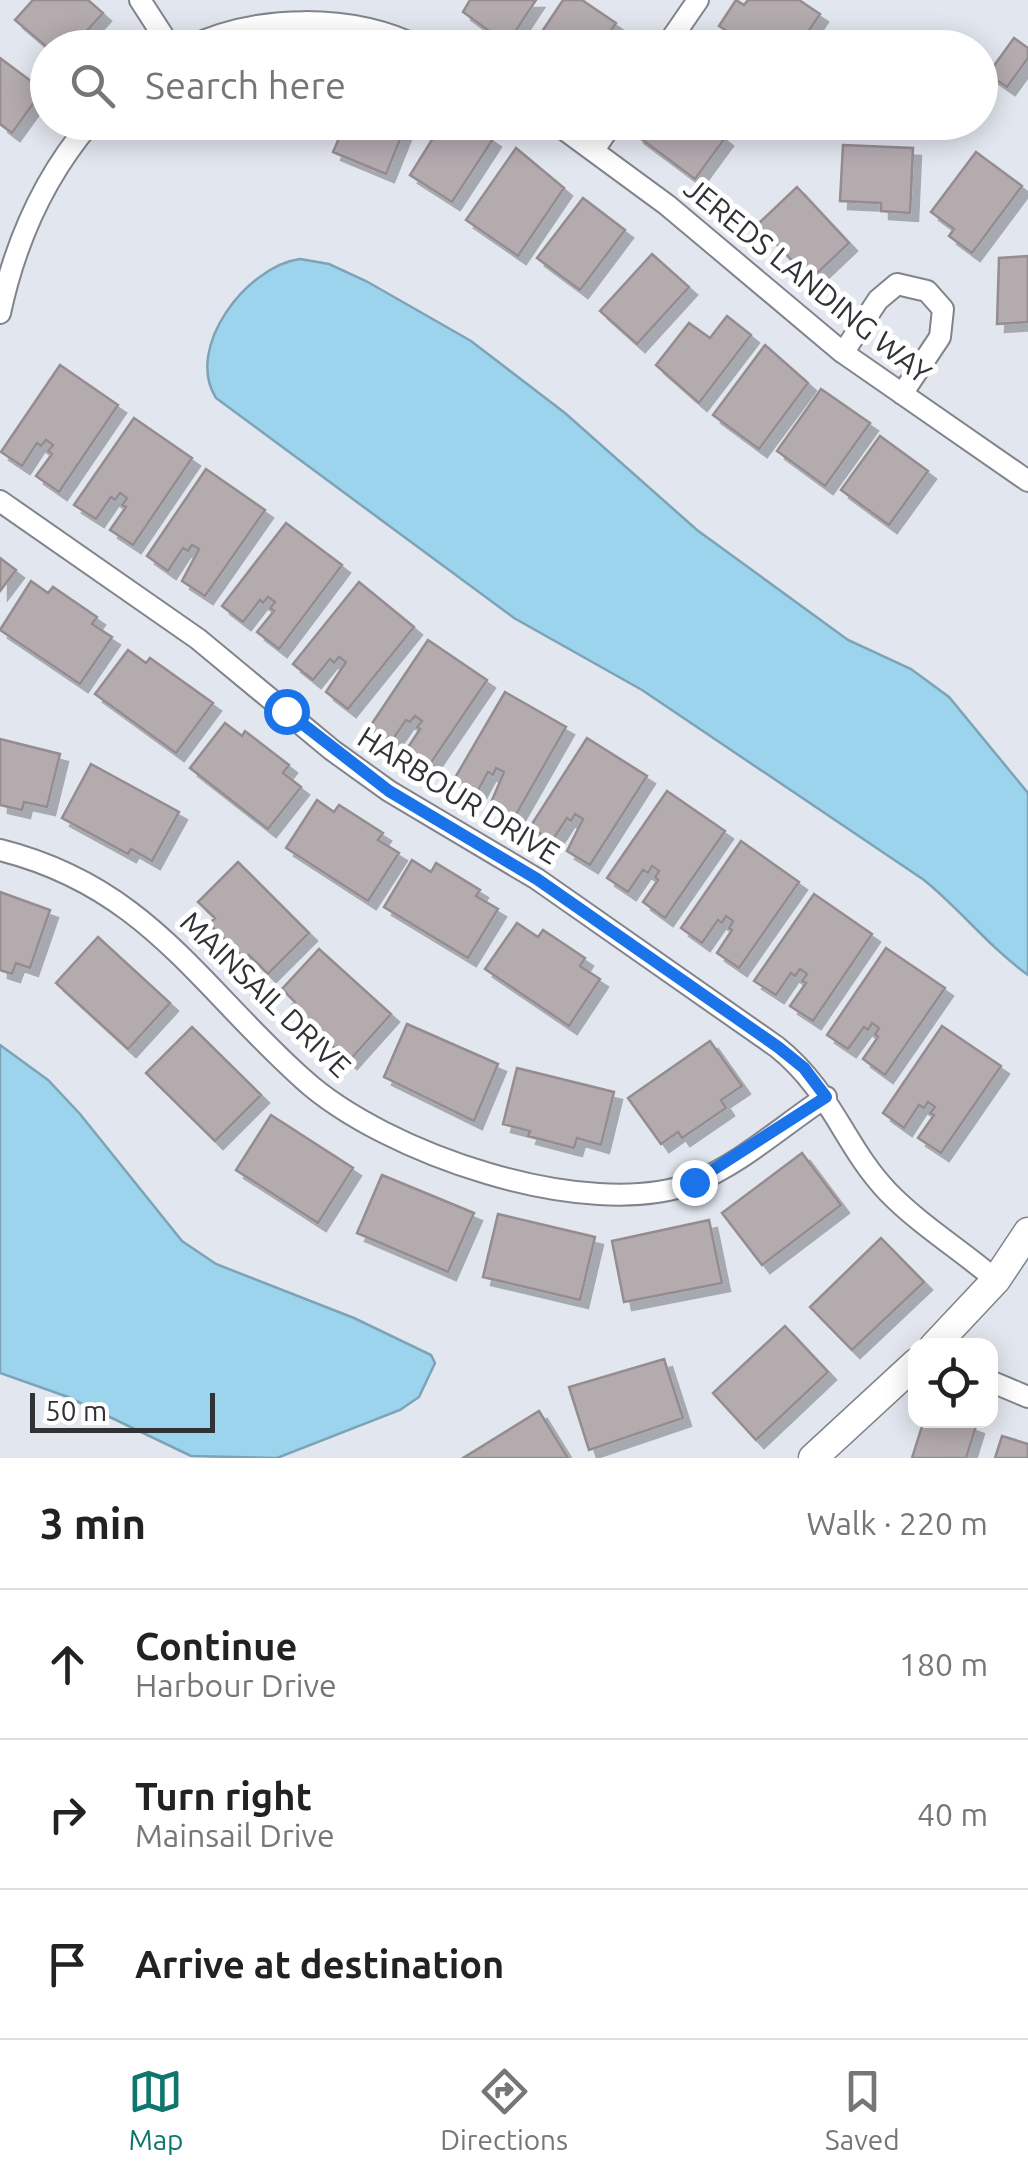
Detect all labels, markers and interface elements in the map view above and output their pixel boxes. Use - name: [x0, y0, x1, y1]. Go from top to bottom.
- search box: [30, 30, 998, 140]
- icon: search: [65, 58, 120, 113]
- text: Search here: [145, 64, 346, 106]
- street label: JEREDS LANDING WAY: [678, 170, 939, 390]
- route start: [264, 689, 310, 735]
- street label: HARBOUR DRIVE: [352, 719, 566, 871]
- street label: MAINSAIL DRIVE: [174, 904, 358, 1084]
- route end: [672, 1160, 718, 1206]
- map controls: [908, 1338, 998, 1428]
- button: locate: [908, 1338, 998, 1428]
- scale bar: [30, 1388, 215, 1432]
- text: 50 m: [45, 1395, 107, 1426]
- text: 3 min: [40, 1500, 146, 1547]
- text: Walk · 220 m: [806, 1505, 988, 1541]
- text: Continue: [135, 1625, 297, 1667]
- icon: ahead: [40, 1637, 95, 1692]
- text: 180 m: [899, 1646, 988, 1682]
- text: Harbour Drive: [135, 1667, 337, 1703]
- text: Turn right: [135, 1775, 312, 1817]
- icon: right: [40, 1787, 95, 1842]
- text: 40 m: [917, 1796, 988, 1832]
- text: Mainsail Drive: [135, 1817, 335, 1853]
- icon: arrive: [40, 1937, 95, 1992]
- text: Arrive at destination: [135, 1943, 504, 1985]
- tab: Map: [128, 2064, 184, 2155]
- tab: Directions: [440, 2064, 568, 2155]
- tab: Saved: [825, 2064, 900, 2155]

